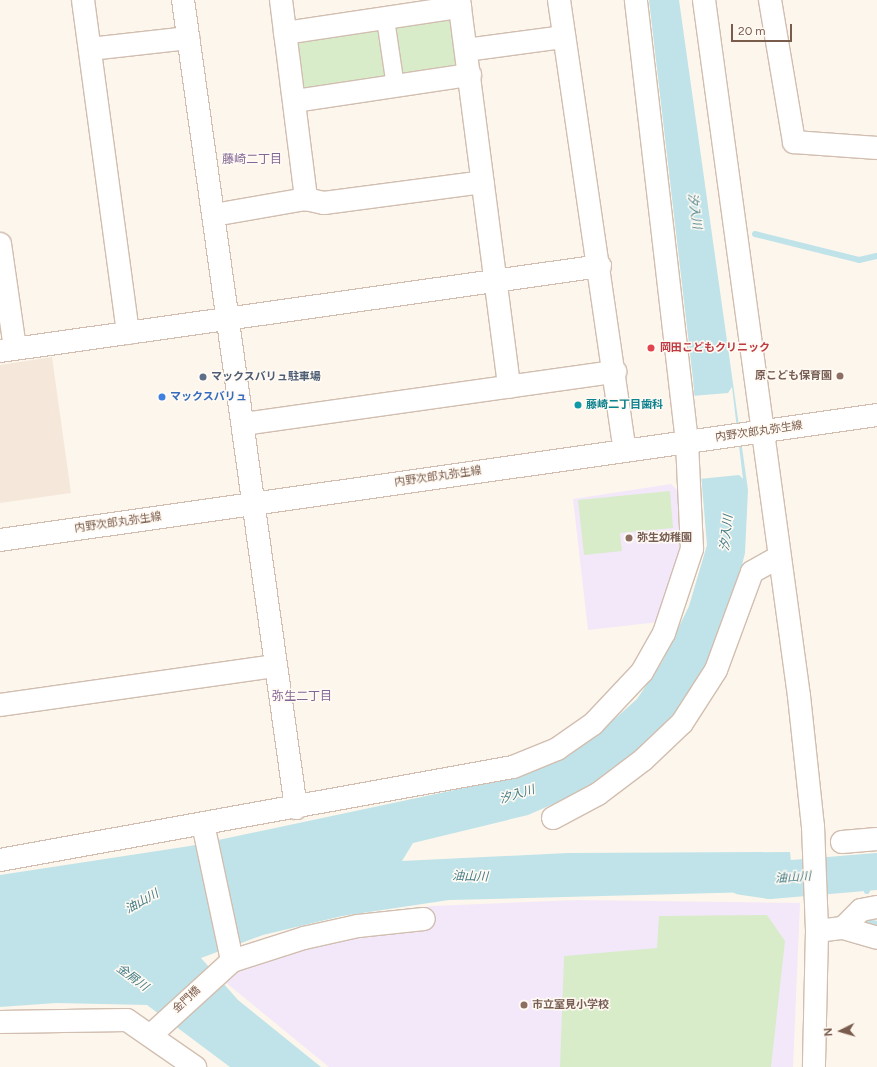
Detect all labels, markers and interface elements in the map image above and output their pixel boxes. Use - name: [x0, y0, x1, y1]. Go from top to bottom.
- scale bar: [733, 16, 794, 42]
- text: 20 m: [738, 24, 766, 38]
- district label: 藤崎二丁目: [222, 153, 282, 167]
- water label: 汐入川: [684, 192, 704, 230]
- place label: 岡田こどもクリニック: [660, 341, 770, 355]
- marker: 岡田こどもクリニック: [645, 342, 657, 354]
- place label: 原こども保育園: [755, 369, 832, 383]
- place label: マックスバリュ駐車場: [211, 370, 321, 384]
- marker: 原こども保育園: [835, 371, 845, 381]
- marker: マックスバリュ駐車場: [198, 372, 208, 382]
- place label: マックスバリュ: [170, 390, 247, 404]
- marker: マックスバリュ: [157, 392, 167, 402]
- place label: 藤崎二丁目歯科: [586, 398, 663, 412]
- marker: 藤崎二丁目歯科: [573, 400, 583, 410]
- street label: 内野次郎丸弥生線: [715, 419, 803, 445]
- street label: 内野次郎丸弥生線: [394, 464, 482, 490]
- street label: 内野次郎丸弥生線: [74, 510, 162, 536]
- water label: 汐入川: [718, 514, 736, 552]
- place label: 弥生幼稚園: [637, 531, 692, 545]
- marker: 弥生幼稚園: [624, 533, 634, 543]
- district label: 弥生二丁目: [272, 690, 332, 704]
- water label: 汐入川: [498, 783, 536, 807]
- water label: 油山川: [452, 869, 488, 885]
- water label: 油山川: [775, 870, 811, 886]
- water label: 油山川: [123, 887, 161, 917]
- water label: 金屑川: [113, 961, 151, 995]
- street label: 金門橋: [170, 984, 204, 1016]
- place label: 市立室見小学校: [532, 998, 609, 1012]
- marker: 市立室見小学校: [519, 1000, 529, 1010]
- north arrow: [821, 1011, 861, 1051]
- text: N: [822, 1027, 835, 1037]

